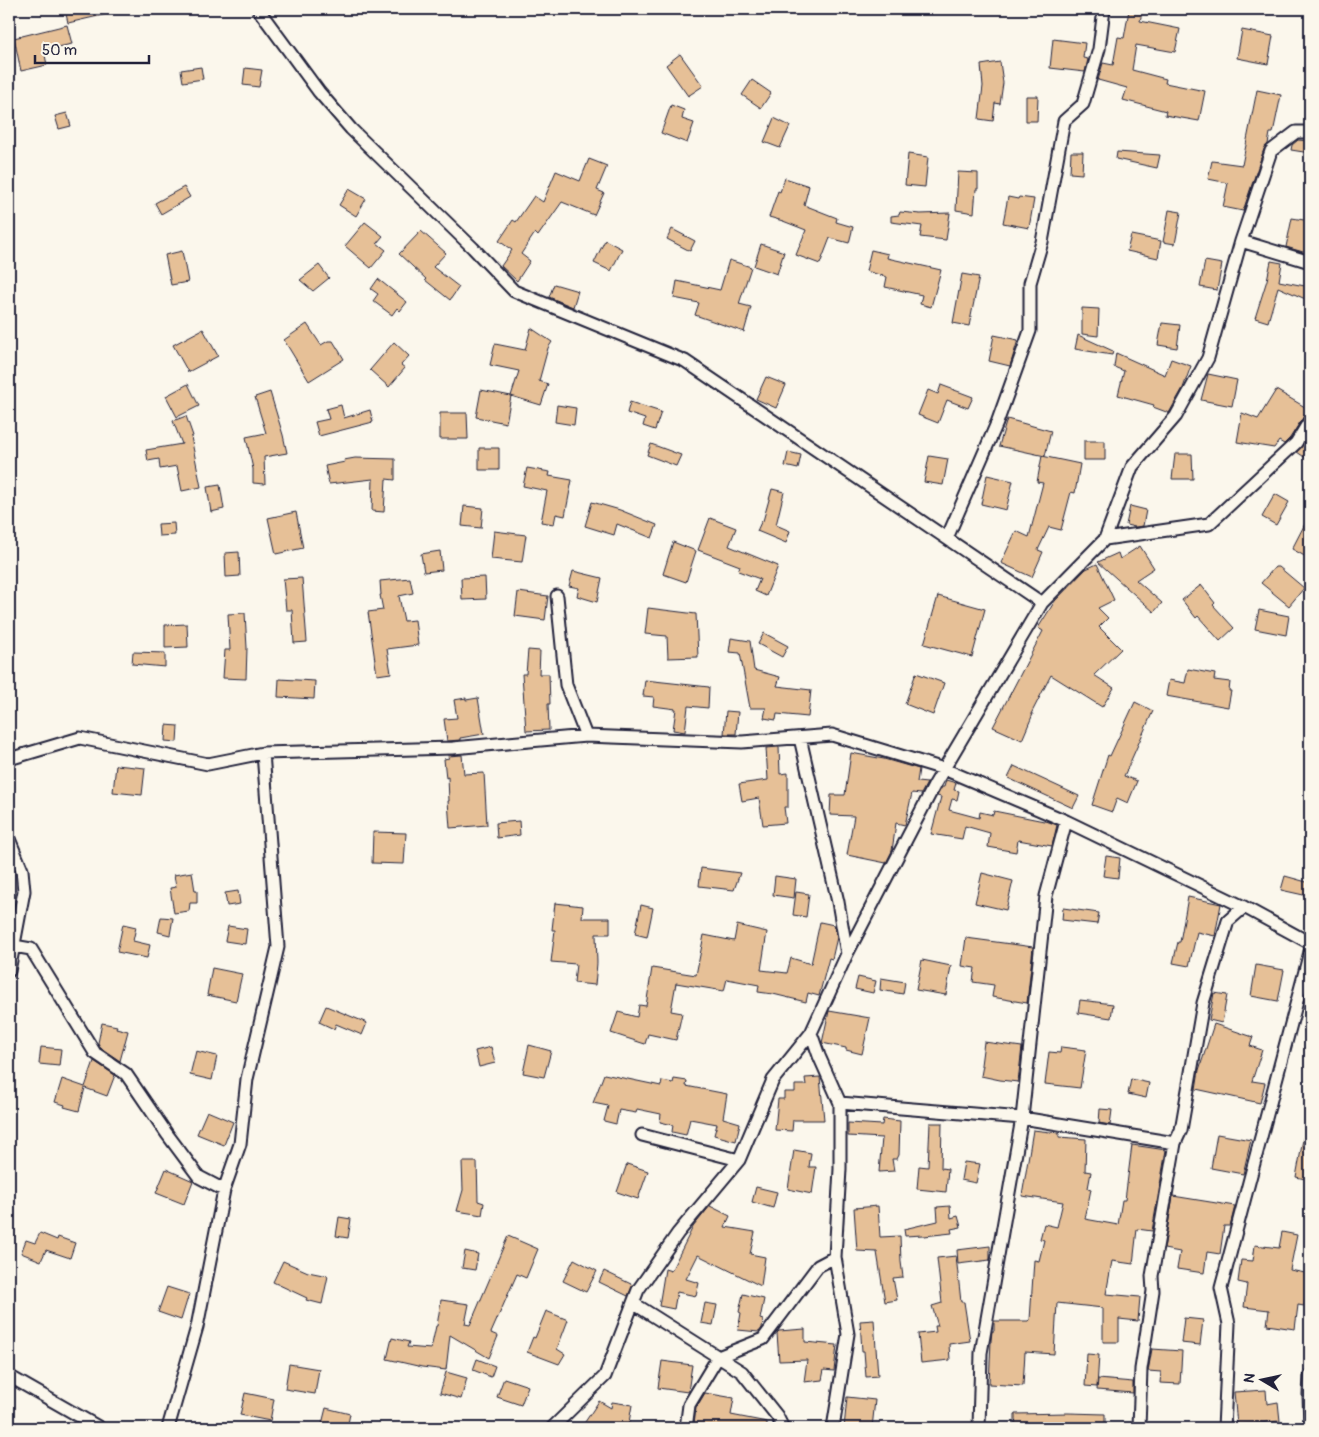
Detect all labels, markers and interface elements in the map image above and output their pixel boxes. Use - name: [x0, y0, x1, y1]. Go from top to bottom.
- scale bar: [35, 32, 149, 64]
- text: 50 m: [42, 41, 77, 60]
- north arrow: [1236, 1354, 1286, 1404]
- text: N: [1241, 1372, 1259, 1384]

